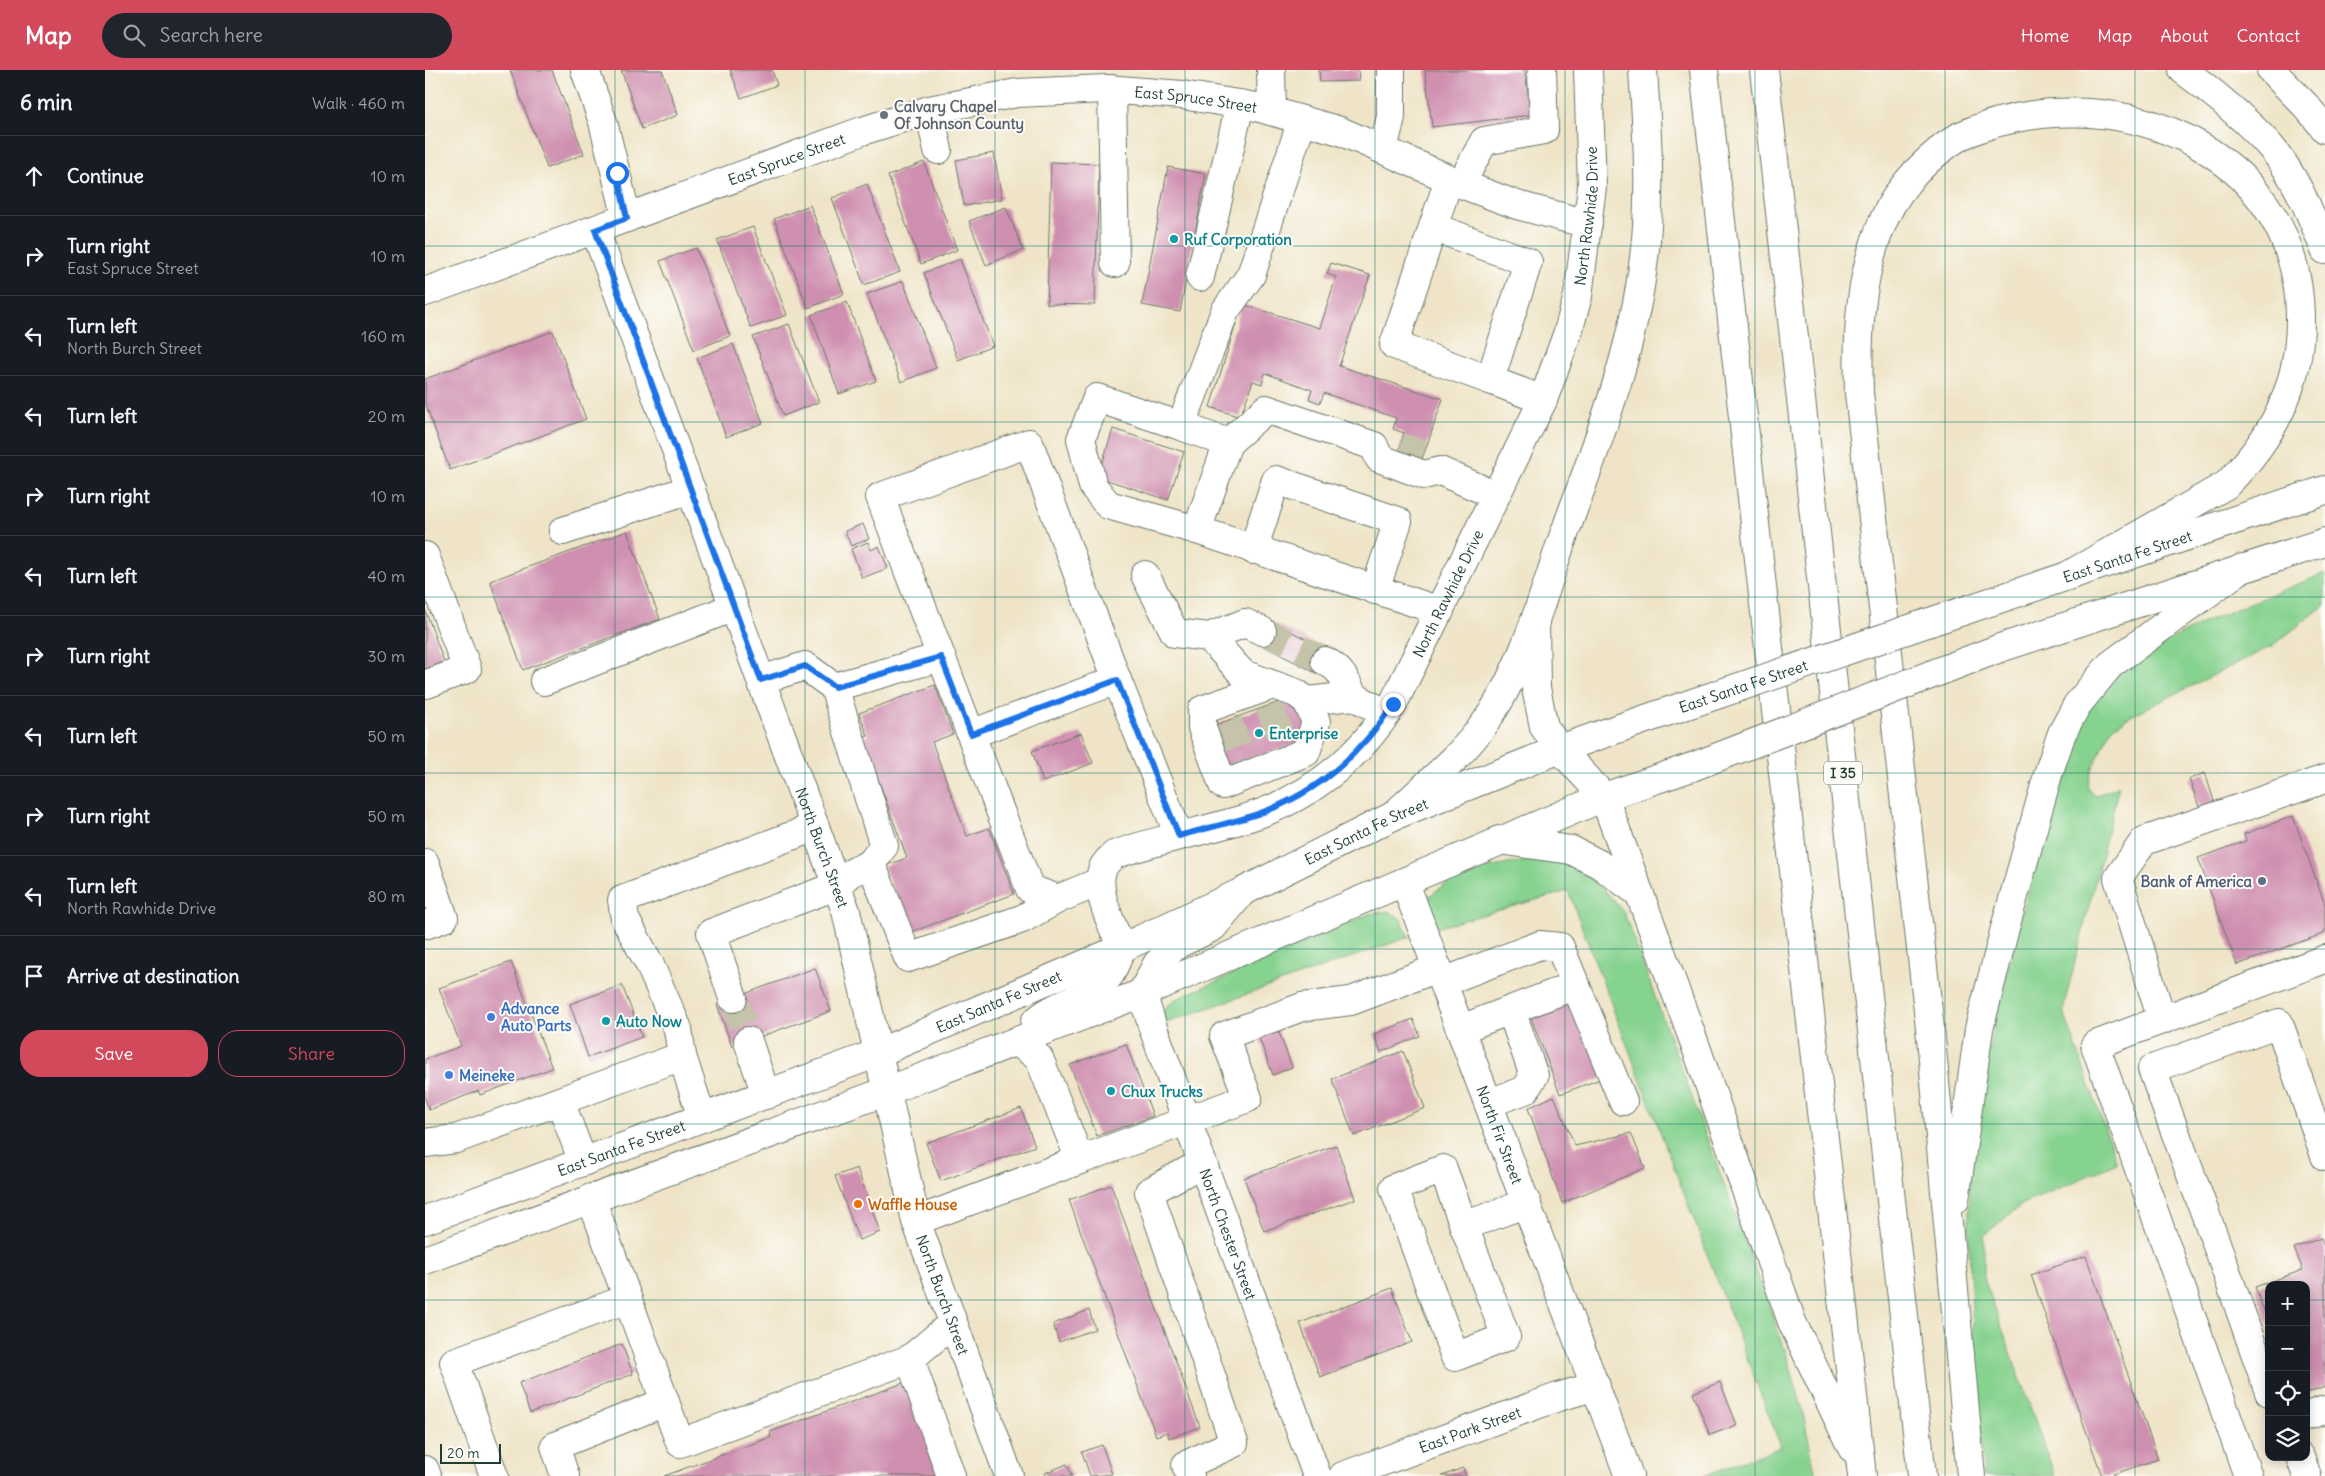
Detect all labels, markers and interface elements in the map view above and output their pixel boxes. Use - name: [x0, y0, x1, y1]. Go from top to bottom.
- search box: [102, 13, 452, 58]
- text: Map: [25, 20, 72, 50]
- icon: search: [120, 21, 148, 49]
- text: Search here: [160, 23, 263, 47]
- text: Home: [2021, 24, 2069, 47]
- text: Map: [2097, 24, 2132, 47]
- text: About: [2160, 24, 2208, 47]
- text: Contact: [2236, 24, 2300, 47]
- street label: East Spruce Street: [1134, 82, 1258, 116]
- text: 6 min: [20, 89, 72, 116]
- text: Walk · 460 m: [312, 93, 405, 113]
- place label: Calvary Chapel Of Johnson County: [894, 97, 1024, 134]
- marker: Calvary Chapel Of Johnson County: [878, 109, 890, 121]
- street label: East Spruce Street: [725, 129, 847, 189]
- street label: North Rawhide Drive: [1570, 146, 1602, 287]
- icon: ahead: [20, 162, 48, 190]
- route start: [606, 162, 629, 185]
- text: Continue: [67, 164, 144, 188]
- text: 10 m: [370, 166, 405, 186]
- place label: Ruf Corporation: [1184, 230, 1292, 250]
- marker: Ruf Corporation: [1168, 233, 1180, 245]
- text: Turn right: [67, 234, 150, 258]
- icon: right: [20, 242, 48, 270]
- text: 10 m: [370, 246, 405, 266]
- text: East Spruce Street: [67, 258, 199, 278]
- text: Turn left: [67, 314, 137, 338]
- icon: left: [20, 322, 48, 350]
- text: 160 m: [361, 326, 405, 346]
- text: North Burch Street: [67, 338, 202, 358]
- icon: left: [20, 402, 48, 430]
- text: Turn left: [67, 404, 137, 428]
- text: 20 m: [368, 406, 405, 426]
- icon: right: [20, 482, 48, 510]
- text: Turn right: [67, 484, 150, 508]
- text: 10 m: [370, 486, 405, 506]
- street label: North Rawhide Drive: [1408, 526, 1487, 660]
- street label: East Santa Fe Street: [2060, 526, 2194, 586]
- icon: left: [20, 562, 48, 590]
- text: Turn left: [67, 564, 137, 588]
- text: 40 m: [367, 566, 405, 586]
- icon: right: [20, 642, 48, 670]
- text: Turn right: [67, 644, 150, 668]
- text: 30 m: [368, 646, 405, 666]
- street label: East Santa Fe Street: [1676, 655, 1810, 717]
- route end: [1382, 693, 1405, 716]
- icon: left: [20, 722, 48, 750]
- text: Turn left: [67, 724, 137, 748]
- place label: Enterprise: [1269, 724, 1338, 744]
- text: 50 m: [367, 726, 405, 746]
- marker: Enterprise: [1253, 727, 1265, 739]
- road number: I 35: [1824, 761, 1862, 784]
- street label: North Burch Street: [792, 785, 853, 910]
- street label: East Santa Fe Street: [1301, 794, 1430, 869]
- icon: right: [20, 802, 48, 830]
- text: Turn right: [67, 804, 150, 828]
- text: 50 m: [367, 806, 405, 826]
- place label: Bank of America: [2140, 872, 2252, 891]
- text: Turn left: [67, 874, 137, 898]
- marker: Bank of America: [2256, 875, 2268, 887]
- icon: left: [20, 882, 48, 910]
- text: 80 m: [367, 886, 405, 906]
- text: North Rawhide Drive: [67, 898, 216, 918]
- icon: arrive: [20, 962, 48, 990]
- text: Arrive at destination: [67, 964, 240, 988]
- street label: East Santa Fe Street: [933, 966, 1064, 1037]
- place label: Advance Auto Parts: [501, 999, 572, 1035]
- marker: Advance Auto Parts: [485, 1011, 497, 1023]
- place label: Auto Now: [616, 1012, 682, 1031]
- marker: Auto Now: [600, 1015, 612, 1027]
- button: Save: [20, 1030, 208, 1077]
- button: Share: [218, 1030, 405, 1077]
- place label: Meineke: [459, 1066, 515, 1085]
- marker: Meineke: [443, 1069, 455, 1081]
- place label: Chux Trucks: [1121, 1082, 1203, 1101]
- street label: North Fir Street: [1473, 1083, 1527, 1187]
- marker: Chux Trucks: [1105, 1085, 1117, 1097]
- street label: East Santa Fe Street: [555, 1115, 688, 1180]
- street label: North Chester Street: [1196, 1166, 1261, 1302]
- place label: Waffle House: [868, 1195, 957, 1214]
- marker: Waffle House: [852, 1198, 864, 1210]
- street label: North Burch Street: [912, 1232, 973, 1357]
- map controls: [2265, 1281, 2310, 1461]
- button: +: [2265, 1281, 2310, 1326]
- button: −: [2265, 1326, 2310, 1371]
- button: locate: [2265, 1371, 2310, 1416]
- street label: East Park Street: [1416, 1402, 1523, 1457]
- button: layers: [2265, 1416, 2310, 1461]
- scale bar: [440, 1441, 501, 1464]
- text: 20 m: [447, 1444, 480, 1462]

